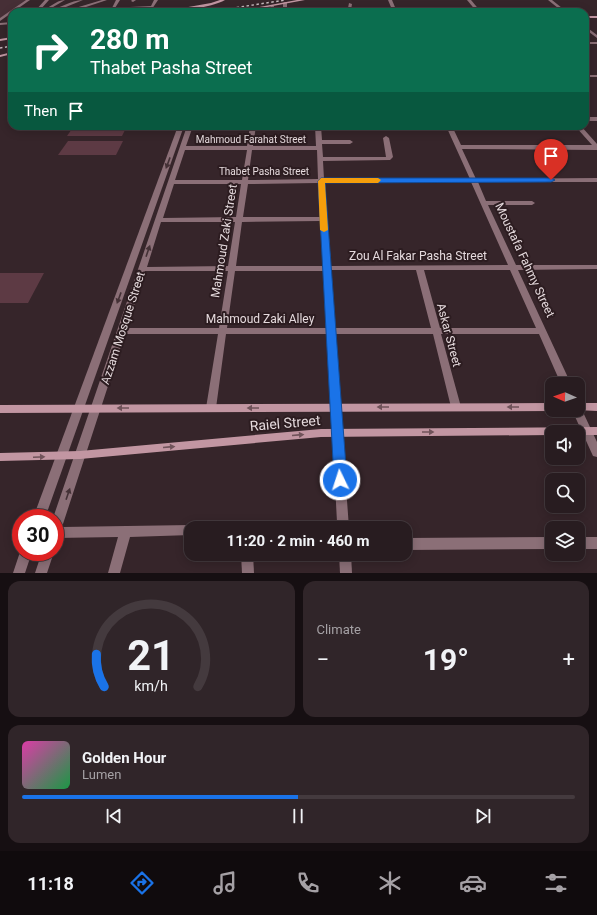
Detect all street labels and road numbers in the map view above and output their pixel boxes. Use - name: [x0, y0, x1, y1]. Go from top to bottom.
- street label: Mahmoud Farahat Street: [196, 134, 306, 145]
- street label: Thabet Pasha Street: [219, 166, 309, 177]
- street label: Mahmoud Zaki Street: [208, 183, 240, 299]
- street label: Moustafa Fahmy Street: [492, 201, 558, 320]
- street label: Zou Al Fakar Pasha Street: [349, 249, 487, 263]
- street label: Azzam Mosque Street: [98, 270, 148, 386]
- street label: Askar Street: [434, 302, 464, 368]
- street label: Mahmoud Zaki Alley: [206, 312, 315, 326]
- street label: Raiel Street: [249, 412, 321, 434]

